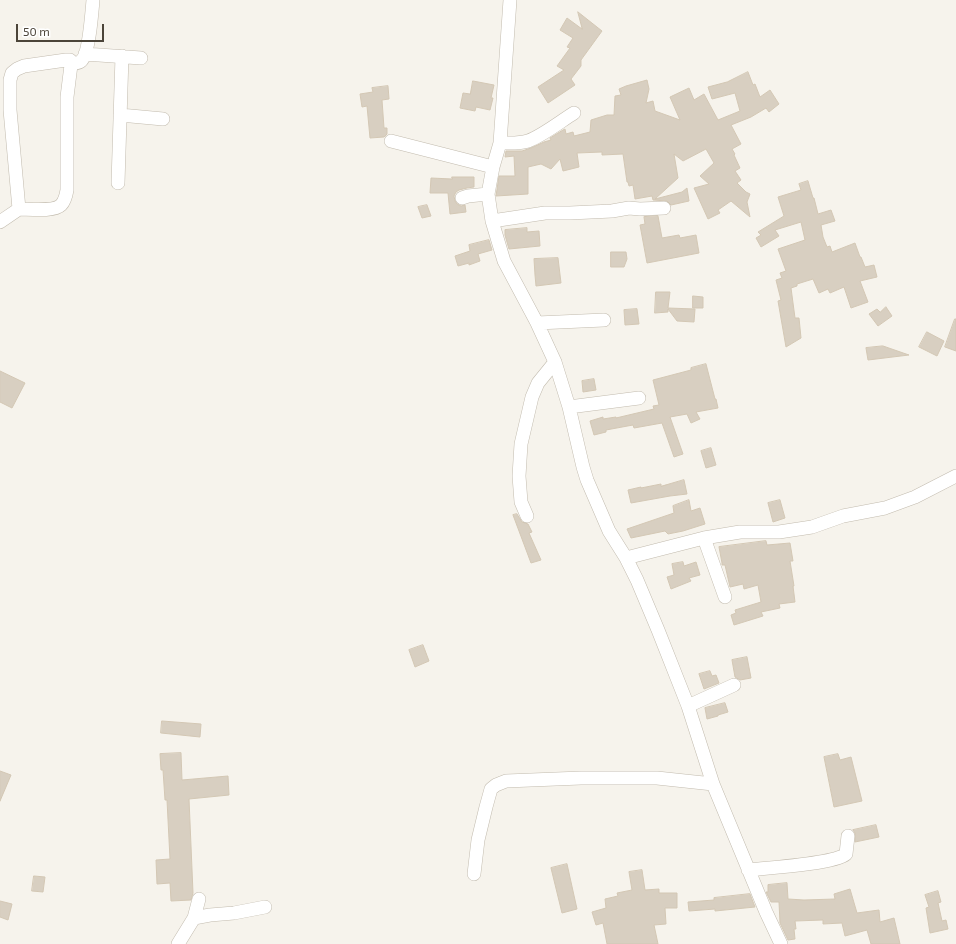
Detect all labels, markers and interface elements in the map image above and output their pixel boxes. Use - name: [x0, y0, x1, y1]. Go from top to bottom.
- scale bar: [18, 16, 106, 42]
- text: 50 m: [23, 24, 50, 38]

